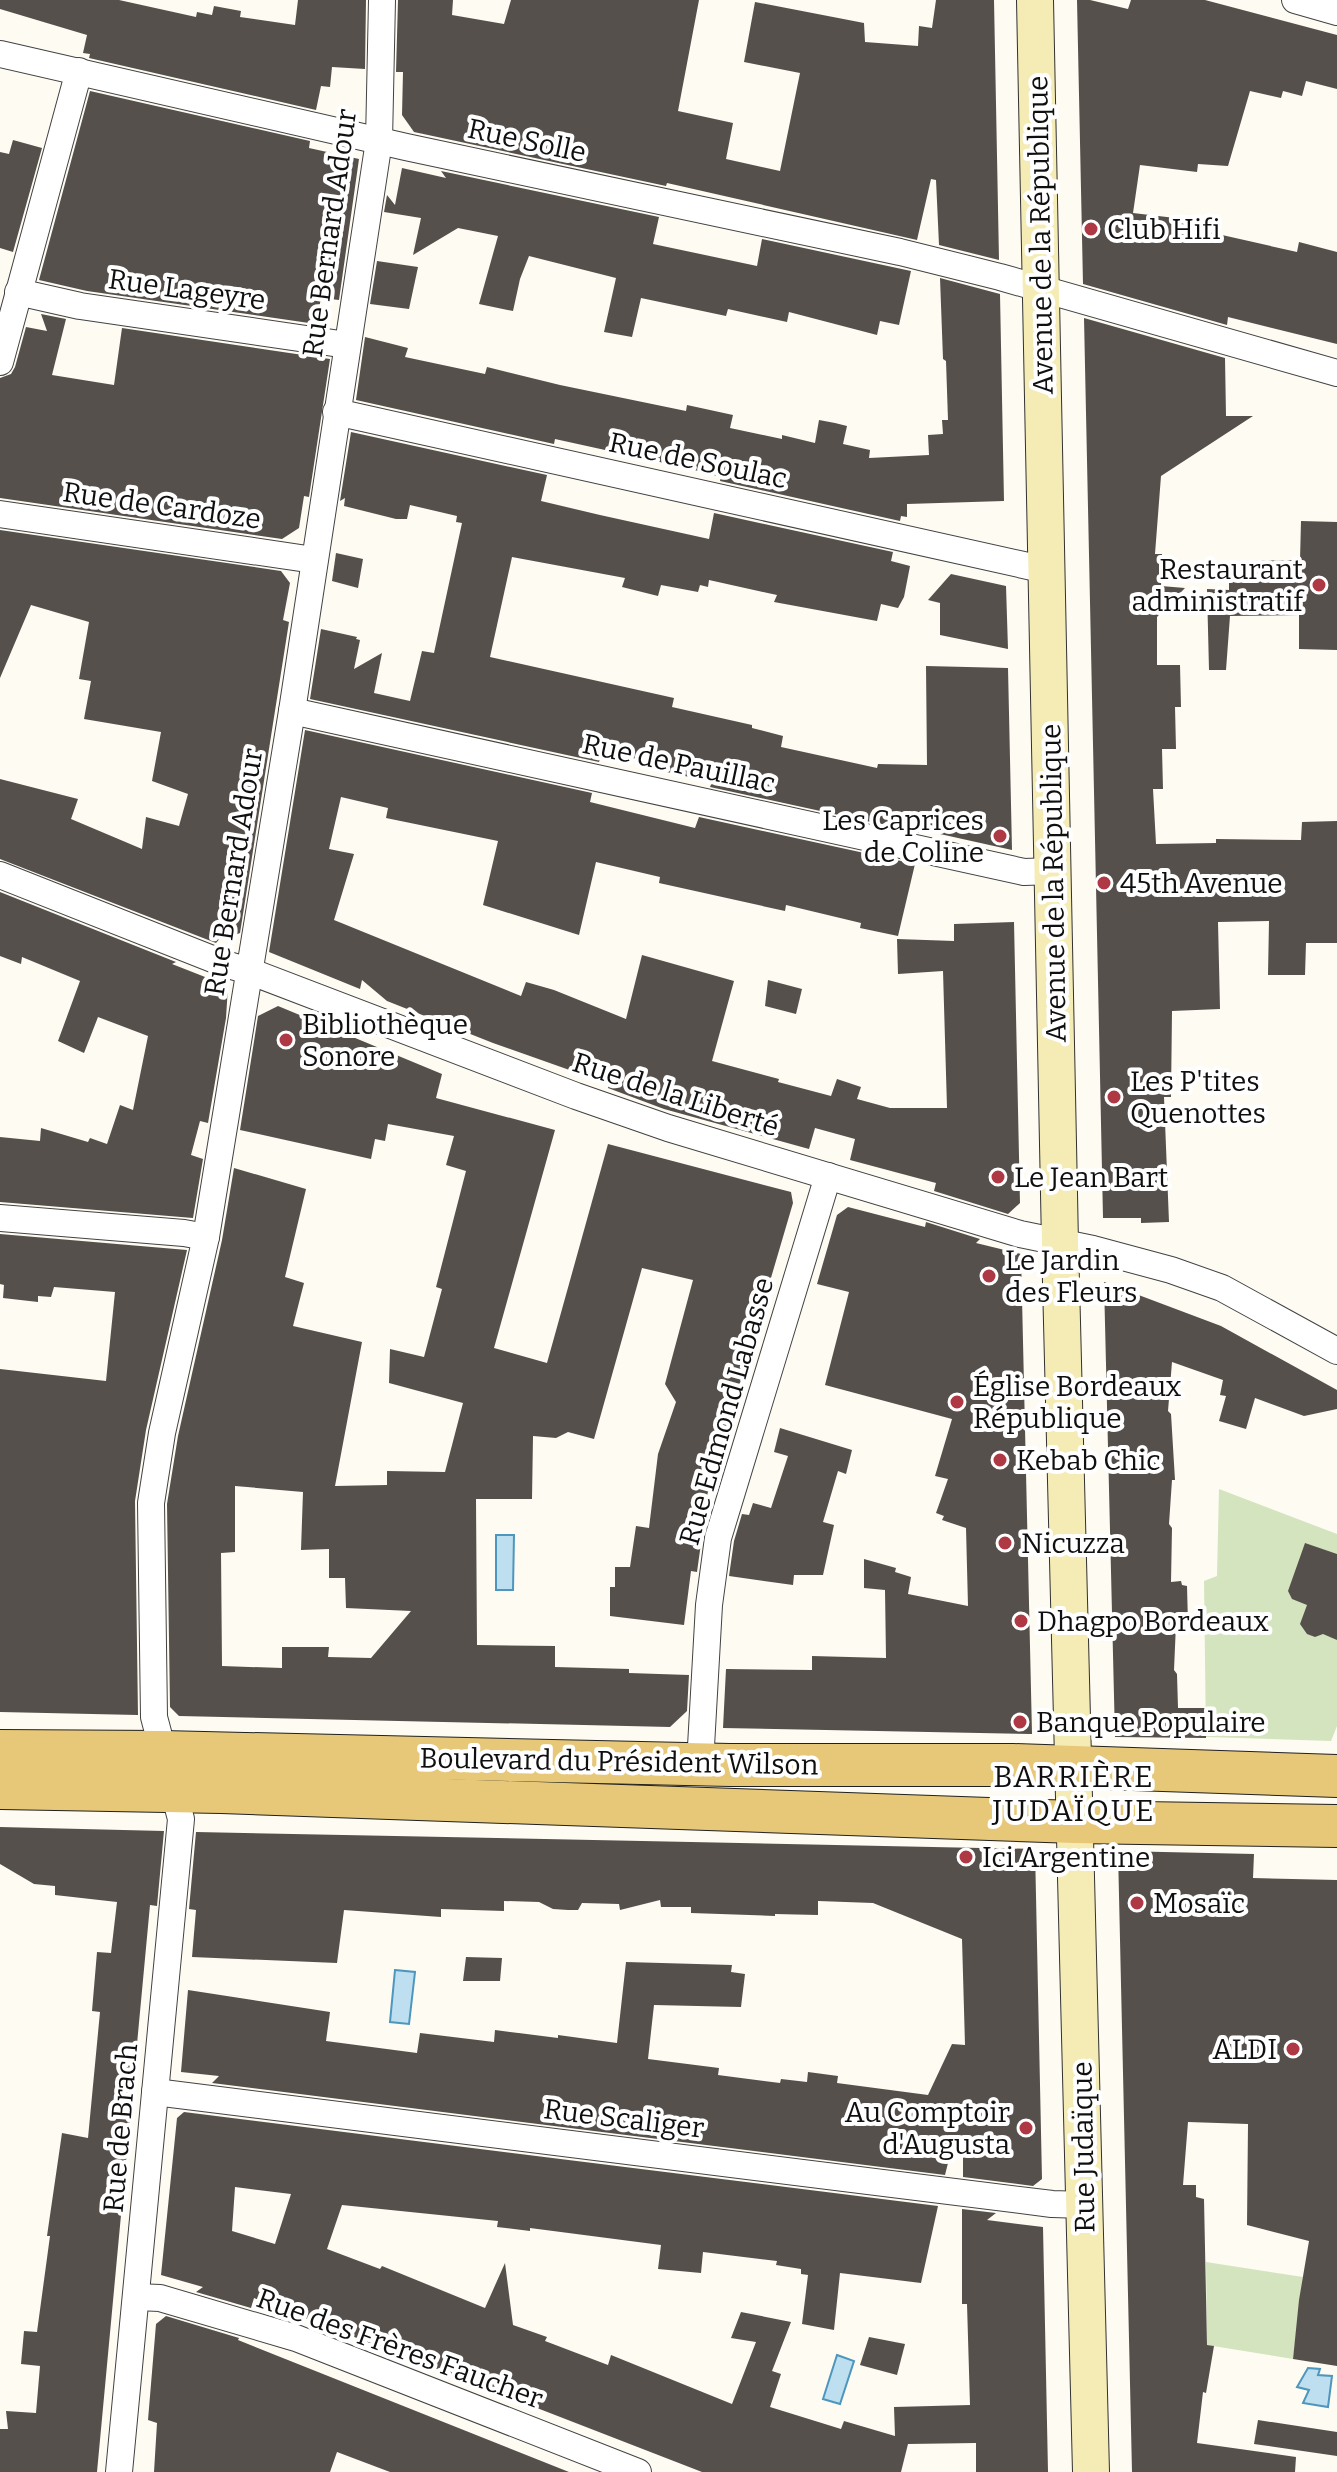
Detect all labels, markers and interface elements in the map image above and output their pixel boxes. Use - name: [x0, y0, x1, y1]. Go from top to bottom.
- street label: Avenue de la République: [1021, 75, 1060, 395]
- street label: Rue Bernard Adour: [296, 107, 363, 359]
- street label: Rue Solle: [465, 112, 589, 169]
- place label: Club Hifi: [1107, 213, 1221, 246]
- marker: Club Hifi: [1082, 220, 1100, 238]
- street label: Rue Lageyre: [106, 262, 268, 317]
- street label: Rue de Soulac: [606, 426, 790, 495]
- street label: Rue de Cardoze: [61, 475, 263, 536]
- place label: Restaurant administratif: [1131, 553, 1305, 618]
- marker: Restaurant administratif: [1310, 576, 1328, 594]
- street label: Avenue de la République: [1034, 723, 1073, 1043]
- street label: Rue de Pauillac: [580, 727, 778, 800]
- street label: Rue Bernard Adour: [198, 746, 269, 998]
- place label: Les Caprices de Coline: [822, 804, 984, 869]
- marker: Les Caprices de Coline: [991, 827, 1009, 845]
- place label: 45th Avenue: [1120, 867, 1283, 900]
- marker: 45th Avenue: [1095, 874, 1113, 892]
- place label: Bibliothèque Sonore: [302, 1008, 468, 1073]
- marker: Bibliothèque Sonore: [277, 1031, 295, 1049]
- street label: Rue de la Liberté: [569, 1046, 783, 1143]
- place label: Les P'tites Quenottes: [1130, 1065, 1266, 1130]
- marker: Les P'tites Quenottes: [1105, 1088, 1123, 1106]
- place label: Le Jean Bart: [1014, 1161, 1168, 1194]
- marker: Le Jean Bart: [989, 1168, 1007, 1186]
- place label: Le Jardin des Fleurs: [1005, 1244, 1137, 1309]
- marker: Le Jardin des Fleurs: [980, 1267, 998, 1285]
- street label: Rue Edmond Labasse: [673, 1274, 780, 1549]
- place label: Église Bordeaux République: [973, 1369, 1182, 1435]
- marker: Église Bordeaux République: [948, 1393, 966, 1411]
- place label: Kebab Chic: [1016, 1444, 1161, 1477]
- marker: Kebab Chic: [991, 1451, 1009, 1469]
- place label: Nicuzza: [1021, 1527, 1125, 1560]
- marker: Nicuzza: [996, 1534, 1014, 1552]
- place label: Dhagpo Bordeaux: [1037, 1605, 1269, 1638]
- marker: Dhagpo Bordeaux: [1012, 1612, 1030, 1630]
- place label: Banque Populaire: [1036, 1706, 1266, 1739]
- marker: Banque Populaire: [1011, 1713, 1029, 1731]
- street label: Boulevard du Président Wilson: [419, 1742, 819, 1781]
- district label: BARRIÈRE JUDAÏQUE: [991, 1759, 1156, 1829]
- place label: Ici Argentine: [982, 1841, 1150, 1874]
- marker: Ici Argentine: [957, 1848, 975, 1866]
- place label: Mosaïc: [1153, 1887, 1245, 1920]
- marker: Mosaïc: [1128, 1894, 1146, 1912]
- place label: ALDI: [1213, 2033, 1277, 2066]
- marker: ALDI: [1284, 2040, 1302, 2058]
- street label: Rue de Brach: [97, 2042, 144, 2214]
- street label: Rue Judaïque: [1066, 2061, 1101, 2233]
- street label: Rue Scaliger: [542, 2092, 706, 2145]
- place label: Au Comptoir d'Augusta: [845, 2096, 1010, 2161]
- marker: Au Comptoir d'Augusta: [1017, 2119, 1035, 2137]
- street label: Rue des Frères Faucher: [252, 2281, 547, 2416]

